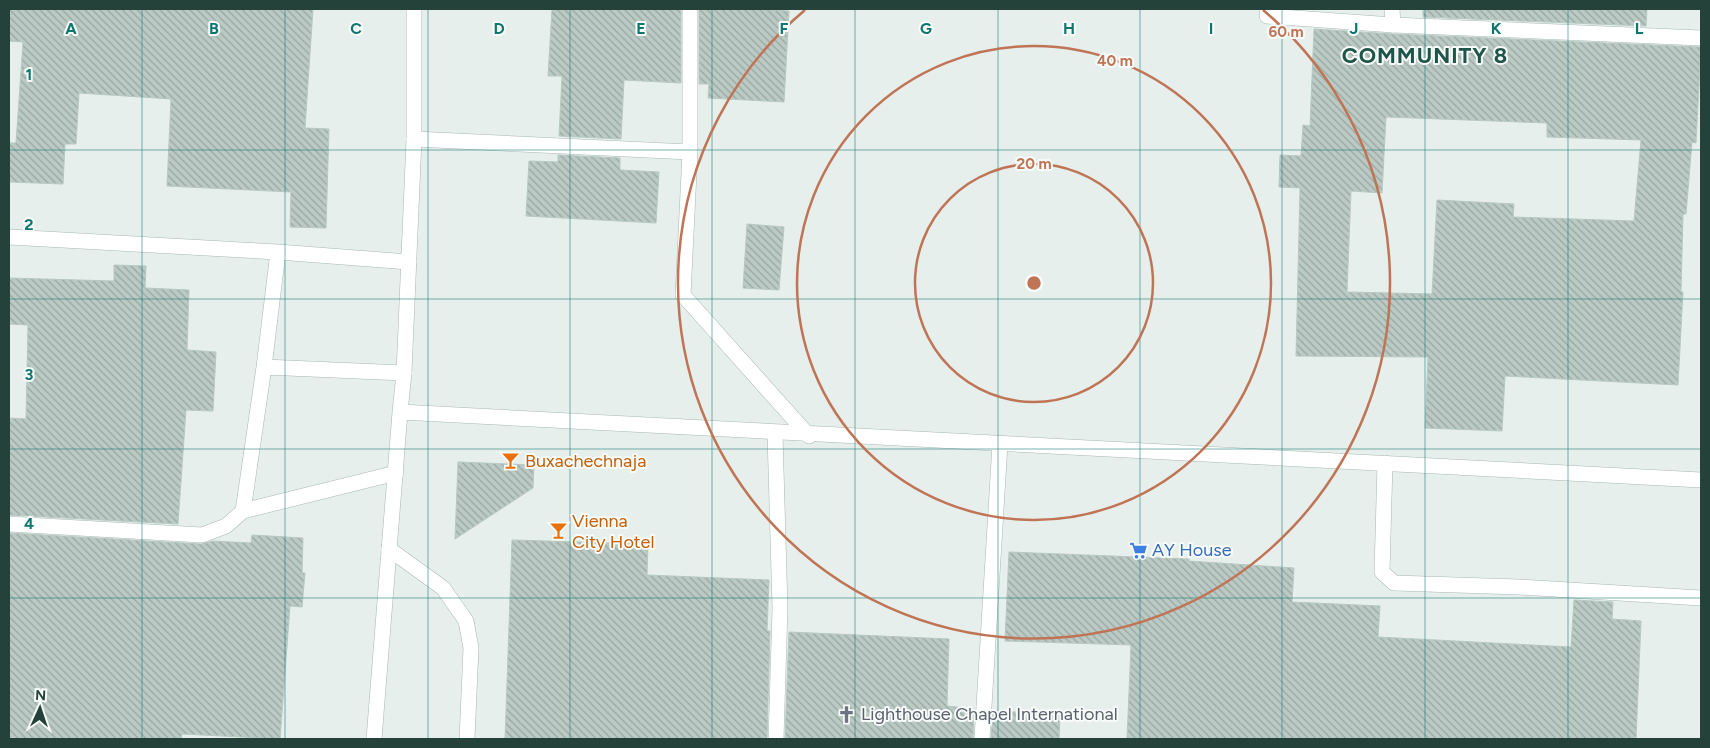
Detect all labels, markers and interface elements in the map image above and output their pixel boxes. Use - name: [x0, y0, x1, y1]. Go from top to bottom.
- text: A: [65, 19, 77, 38]
- text: B: [209, 19, 219, 38]
- text: C: [350, 19, 362, 38]
- text: D: [493, 19, 505, 38]
- text: E: [636, 19, 646, 38]
- text: F: [780, 19, 789, 38]
- text: G: [920, 19, 932, 38]
- text: H: [1063, 19, 1075, 38]
- text: I: [1209, 19, 1213, 38]
- text: J: [1350, 19, 1358, 38]
- text: K: [1491, 19, 1502, 38]
- text: L: [1635, 19, 1644, 38]
- text: 60 m: [1268, 23, 1304, 41]
- district label: COMMUNITY 8: [1342, 42, 1508, 69]
- text: 40 m: [1097, 52, 1133, 70]
- text: 1: [26, 65, 32, 84]
- text: 20 m: [1016, 155, 1052, 173]
- text: 2: [24, 215, 34, 234]
- centre of rings: [1025, 274, 1043, 292]
- text: 3: [25, 365, 34, 384]
- place label: Buxachechnaja: [525, 450, 646, 472]
- bar icon: Buxachechnaja: [501, 451, 521, 471]
- place label: Vienna City Hotel: [572, 510, 654, 553]
- text: 4: [24, 514, 34, 533]
- bar icon: Vienna City Hotel: [548, 521, 568, 541]
- place label: AY House: [1152, 539, 1232, 561]
- supermarket icon: AY House: [1128, 540, 1148, 560]
- north arrow: [15, 683, 65, 733]
- text: N: [35, 687, 47, 704]
- place label: Lighthouse Chapel International: [861, 703, 1118, 725]
- church icon: Lighthouse Chapel International: [837, 704, 857, 724]

